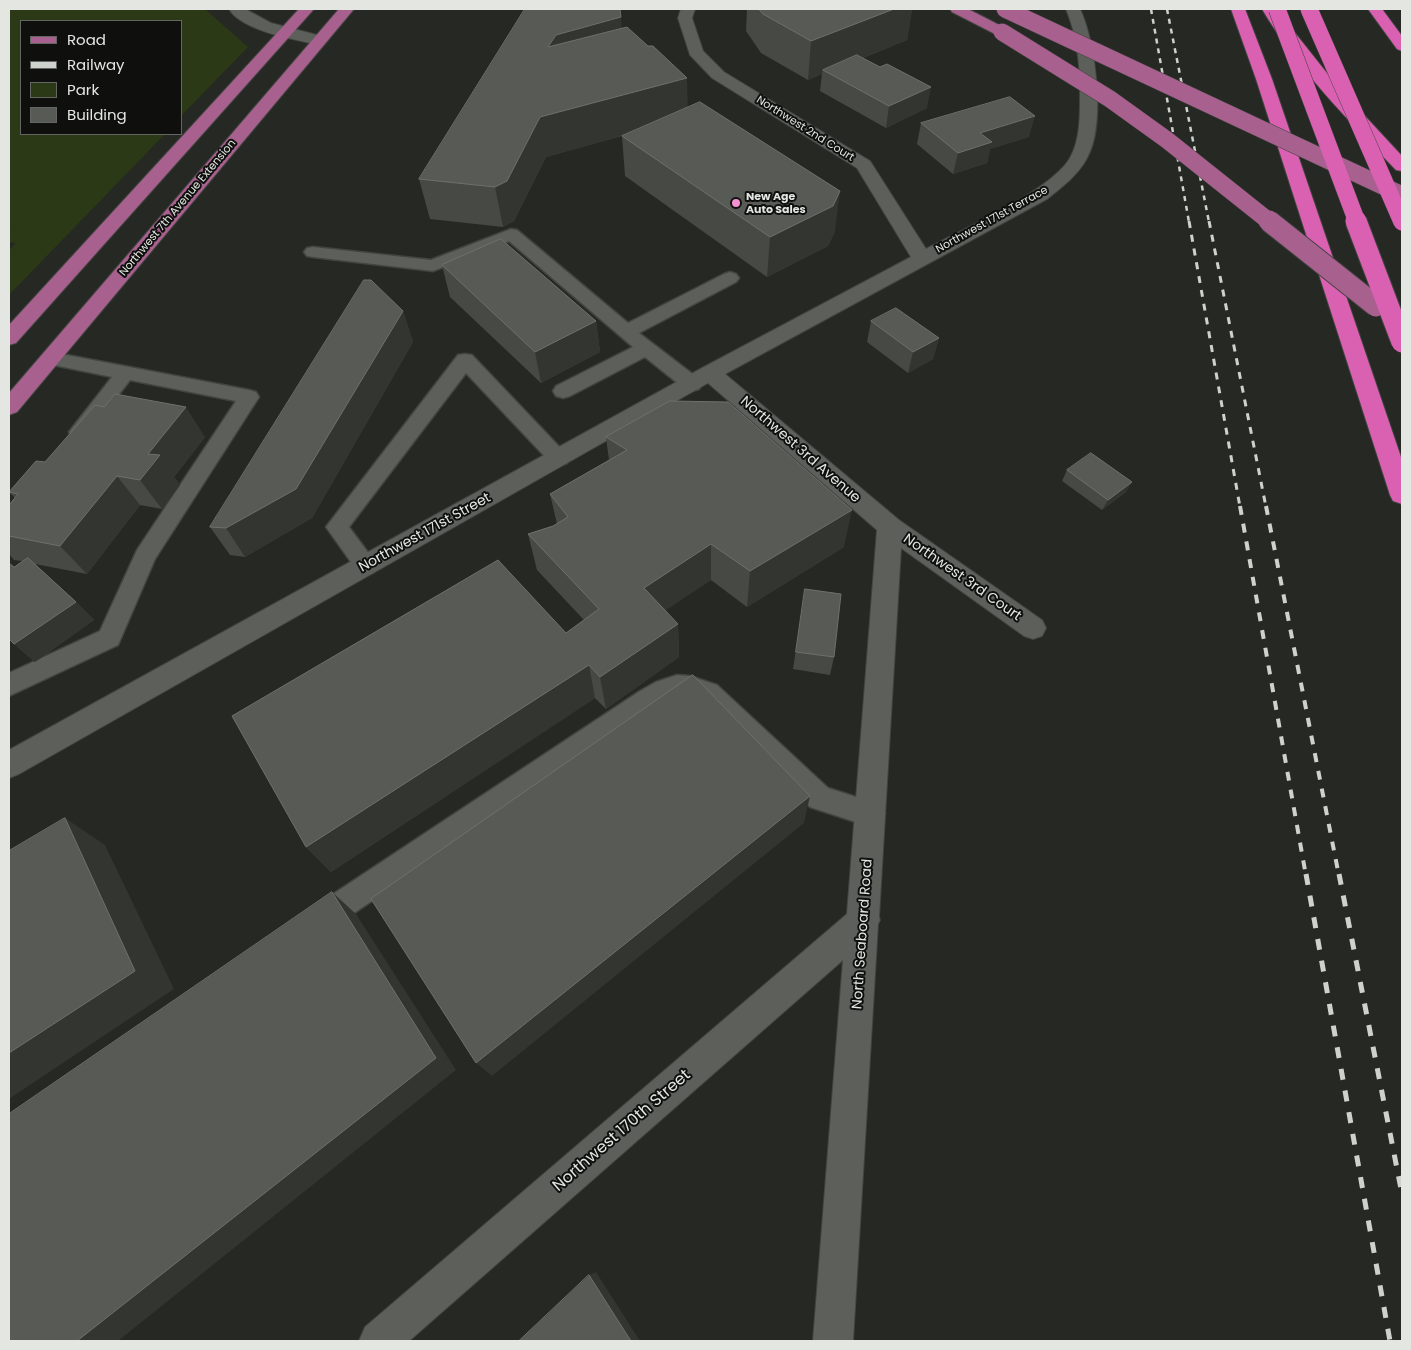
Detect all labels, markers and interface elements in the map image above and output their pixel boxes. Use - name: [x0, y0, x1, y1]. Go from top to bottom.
- legend: [20, 20, 182, 135]
- text: Road: [67, 29, 106, 50]
- text: Railway: [67, 54, 125, 75]
- text: Park: [67, 79, 99, 100]
- street label: Northwest 2nd Court: [754, 93, 856, 165]
- text: Building: [67, 104, 127, 125]
- street label: Northwest 7th Avenue Extension: [117, 137, 239, 279]
- street label: Northwest 171st Terrace: [934, 184, 1050, 256]
- place label: New Age Auto Sales: [746, 190, 806, 216]
- marker: New Age Auto Sales: [730, 197, 742, 209]
- street label: Northwest 3rd Avenue: [737, 393, 863, 507]
- street label: Northwest 171st Street: [356, 490, 494, 576]
- street label: Northwest 3rd Court: [900, 531, 1024, 625]
- street label: North Seaboard Road: [849, 858, 877, 1010]
- street label: Northwest 170th Street: [549, 1066, 695, 1196]

